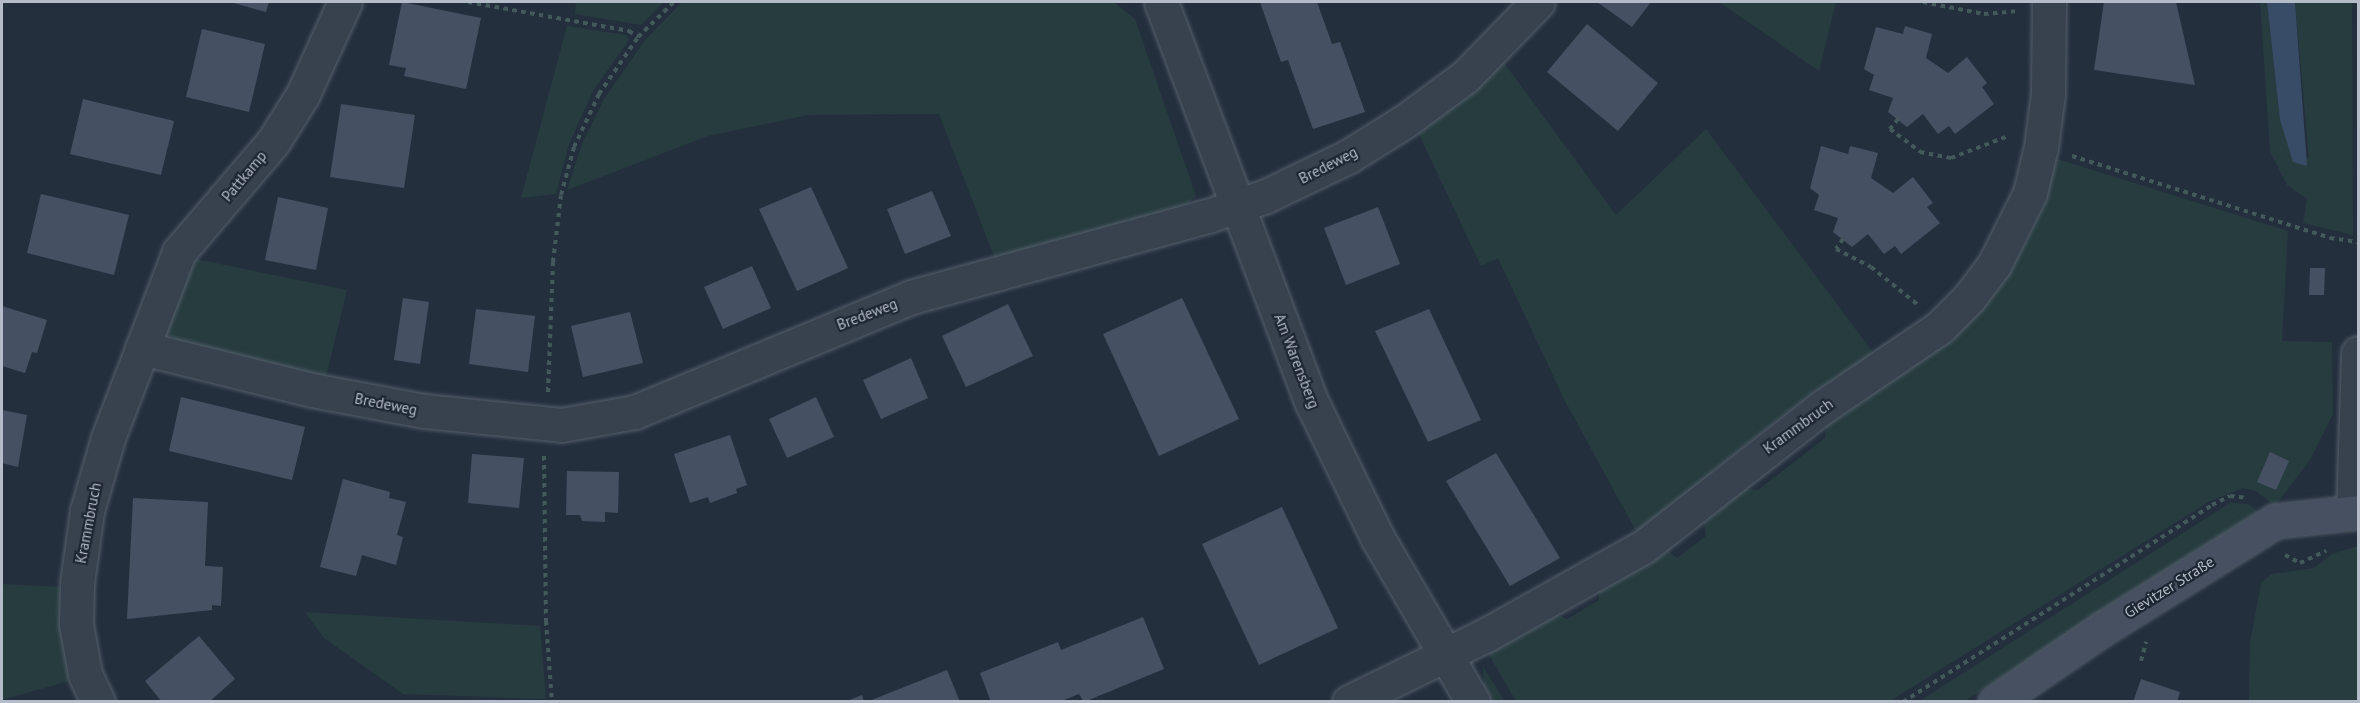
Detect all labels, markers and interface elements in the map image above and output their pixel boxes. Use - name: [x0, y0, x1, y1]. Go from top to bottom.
- street label: Bredeweg: [1296, 143, 1360, 187]
- street label: Pattkamp: [218, 147, 270, 205]
- street label: Bredeweg: [834, 294, 900, 334]
- street label: Am Warensberg: [1271, 311, 1323, 411]
- street label: Bredeweg: [353, 389, 419, 419]
- street label: Krammbruch: [1760, 395, 1836, 457]
- street label: Krammbruch: [71, 481, 105, 565]
- street label: Gievitzer Straße: [2121, 552, 2217, 622]

